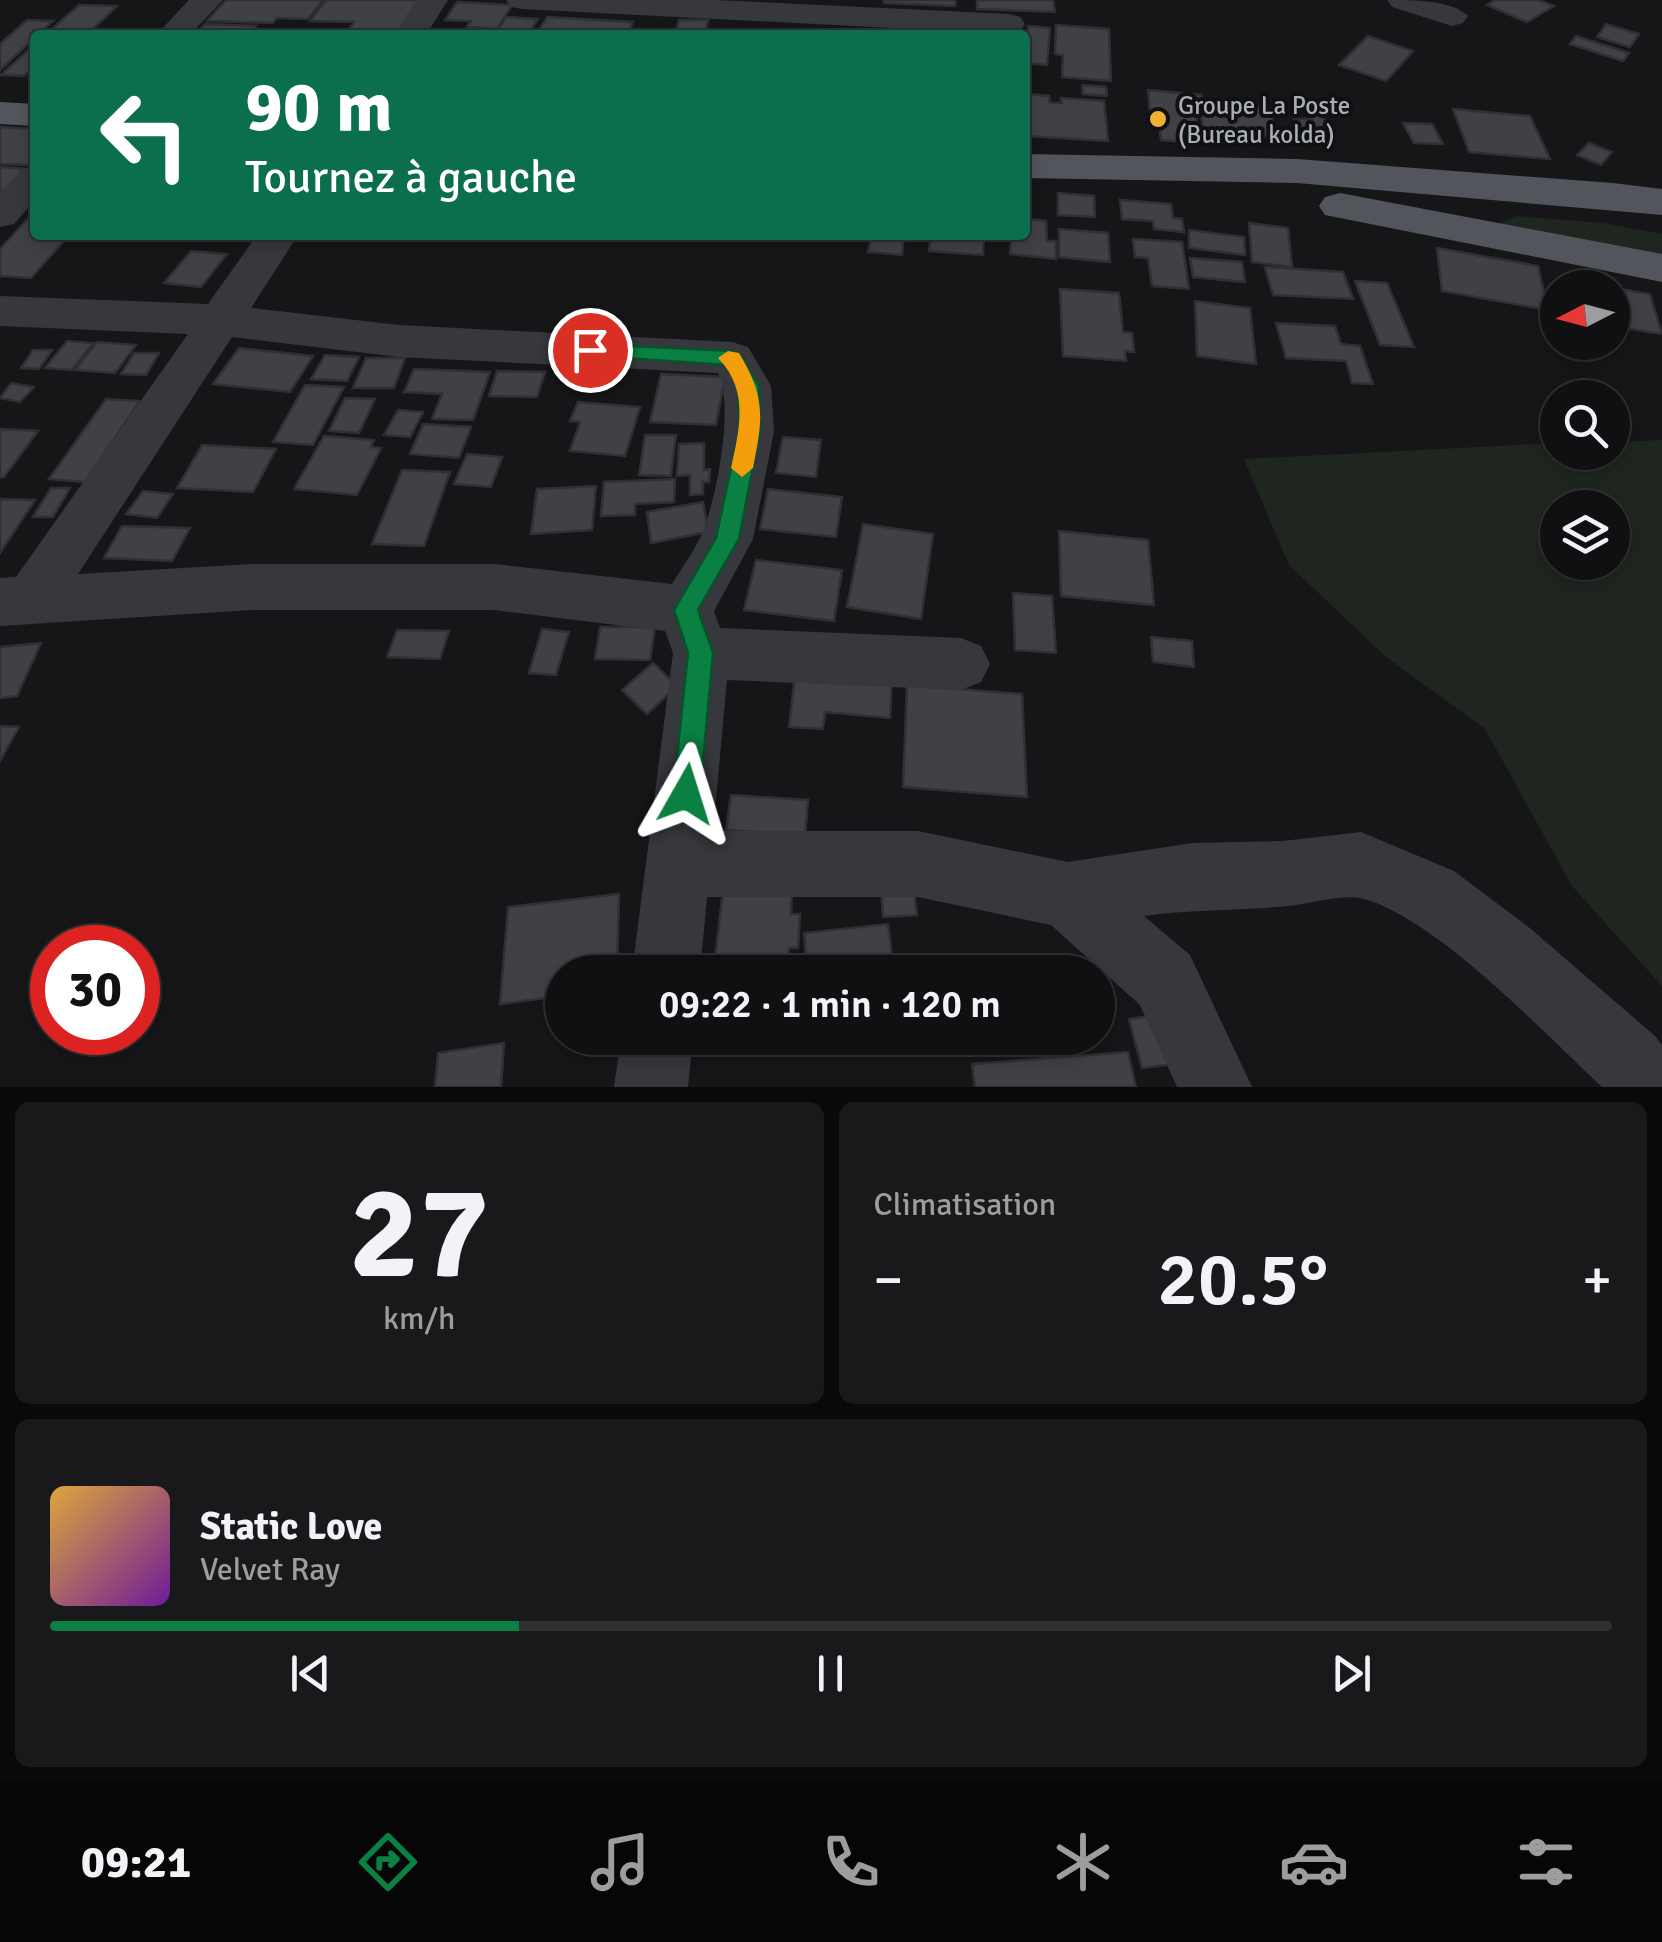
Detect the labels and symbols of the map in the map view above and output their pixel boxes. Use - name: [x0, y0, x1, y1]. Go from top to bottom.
- place label: Groupe La Poste (Bureau kolda): [1178, 90, 1350, 150]
- marker: Groupe La Poste (Bureau kolda): [1147, 108, 1169, 130]
- north arrow: [1540, 270, 1630, 360]
- pin: [548, 308, 633, 393]
- position arrow: [634, 742, 738, 846]
- speed limit sign: 30: [30, 925, 160, 1055]

